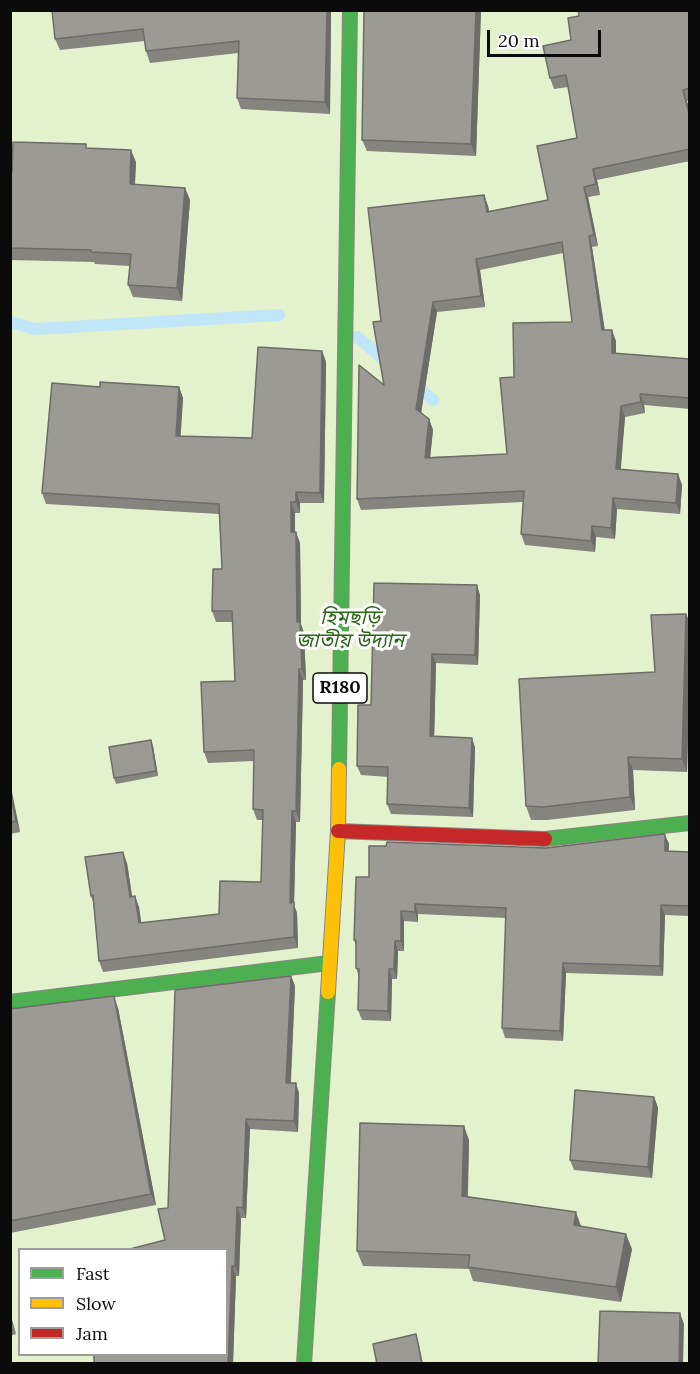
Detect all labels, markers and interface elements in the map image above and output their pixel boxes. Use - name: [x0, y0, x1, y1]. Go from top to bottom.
- scale bar: [490, 18, 604, 56]
- text: 20 m: [498, 29, 540, 52]
- park label: হিমছড়ি জাতীয় উদ্যান: [296, 606, 404, 653]
- road number: R180: [313, 673, 367, 703]
- legend: [18, 1248, 228, 1356]
- text: Fast: [76, 1262, 110, 1285]
- text: Slow: [76, 1292, 116, 1315]
- text: Jam: [76, 1322, 108, 1345]

